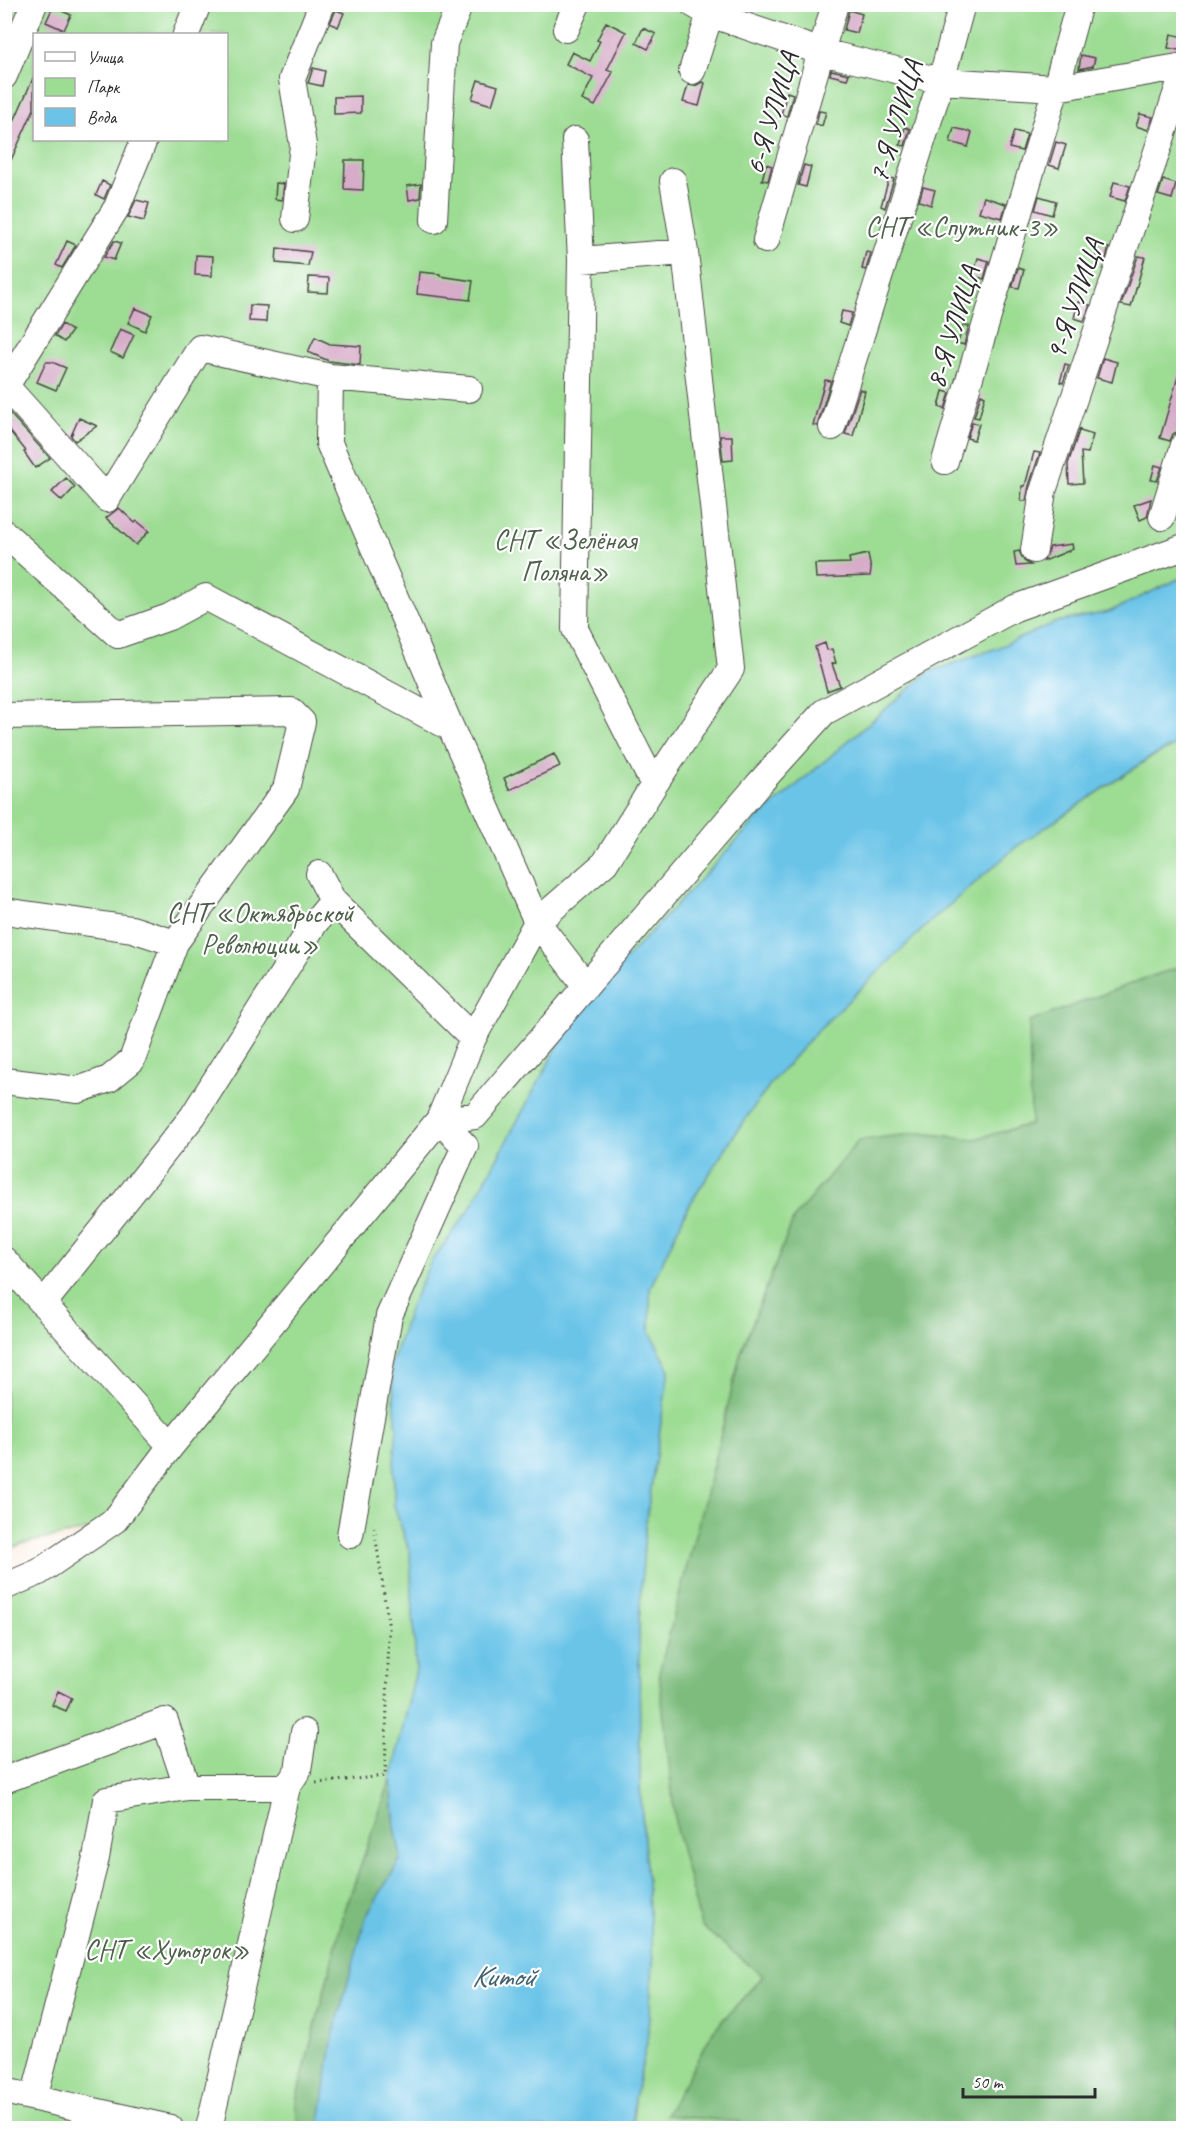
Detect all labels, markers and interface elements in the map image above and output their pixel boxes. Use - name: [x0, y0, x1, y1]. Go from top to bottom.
- legend: [33, 33, 228, 141]
- text: Улица: [87, 46, 124, 68]
- street label: 6-Я УЛИЦА: [736, 46, 807, 178]
- street label: 7-Я УЛИЦА: [860, 54, 931, 186]
- text: Парк: [87, 76, 121, 98]
- text: Вода: [87, 106, 118, 128]
- park label: СНТ «Спутник-3»: [865, 209, 1059, 244]
- street label: 9-Я УЛИЦА: [1037, 232, 1112, 364]
- street label: 8-Я УЛИЦА: [917, 260, 988, 392]
- park label: СНТ «Зелёная Поляна»: [494, 522, 639, 589]
- park label: СНТ «Октябрьской Революции»: [166, 895, 355, 962]
- park label: СНТ «Хуторок»: [84, 1932, 250, 1967]
- water label: Китой: [472, 1957, 540, 1995]
- scale bar: [963, 2061, 1095, 2099]
- text: 50 m: [972, 2071, 1005, 2093]

